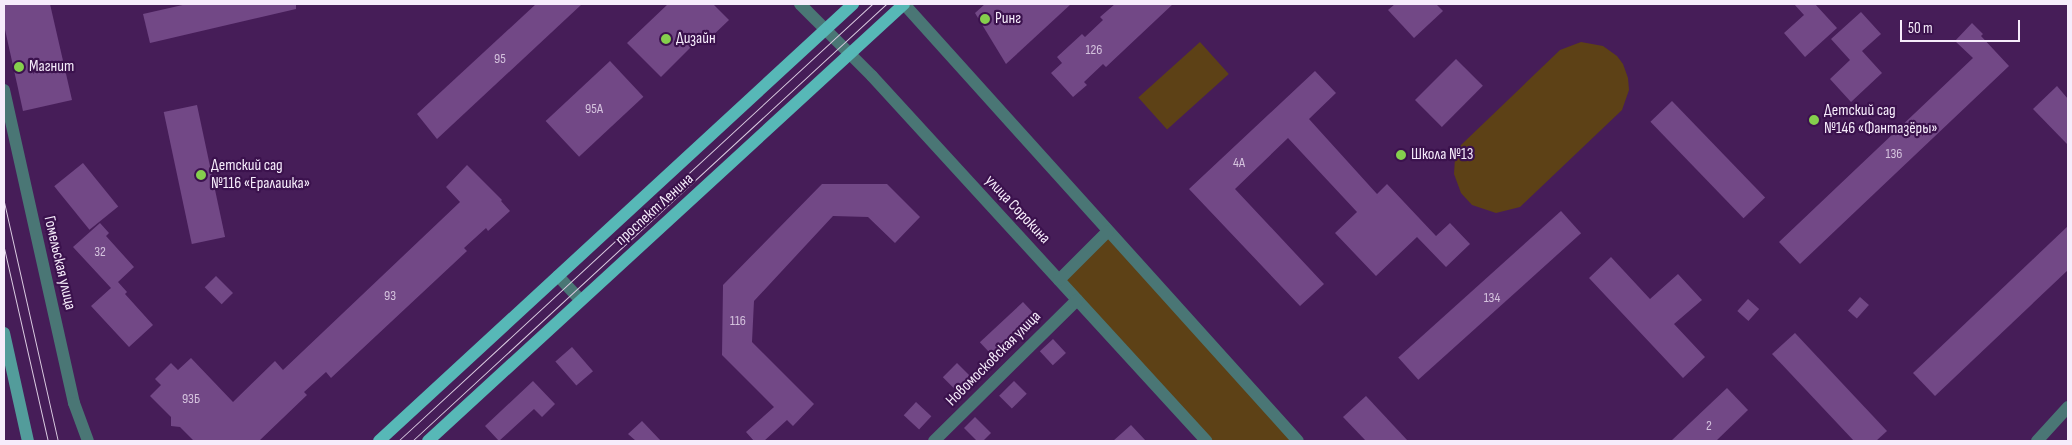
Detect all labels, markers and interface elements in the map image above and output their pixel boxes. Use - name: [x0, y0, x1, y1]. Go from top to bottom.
- place label: Ринг: [995, 9, 1021, 29]
- scale bar: [1902, 10, 2022, 42]
- marker: Ринг: [979, 13, 991, 25]
- text: 50 m: [1908, 19, 1933, 38]
- place label: Дизайн: [676, 29, 716, 49]
- marker: Дизайн: [660, 33, 672, 45]
- house number: 126: [1086, 42, 1102, 58]
- house number: 95: [494, 51, 506, 67]
- place label: Магнит: [29, 57, 74, 77]
- marker: Магнит: [13, 61, 25, 73]
- house number: 95А: [585, 101, 603, 117]
- place label: Детский сад №146 «Фантазёры»: [1824, 101, 1938, 139]
- marker: Детский сад №146 «Фантазёры»: [1808, 114, 1820, 126]
- place label: Школа №13: [1411, 145, 1473, 165]
- house number: 136: [1886, 146, 1902, 162]
- marker: Школа №13: [1395, 149, 1407, 161]
- house number: 4А: [1233, 155, 1245, 171]
- place label: Детский сад №116 «Ералашка»: [211, 156, 310, 194]
- marker: Детский сад №116 «Ералашка»: [195, 169, 207, 181]
- street label: проспект Ленина: [612, 170, 698, 250]
- street label: улица Сорокина: [980, 172, 1054, 248]
- street label: Гомельская улица: [39, 214, 79, 312]
- house number: 32: [94, 244, 106, 260]
- house number: 93: [384, 288, 396, 304]
- house number: 134: [1484, 290, 1500, 306]
- street label: Новомосковская улица: [942, 307, 1046, 411]
- house number: 116: [730, 313, 746, 329]
- house number: 93Б: [182, 391, 200, 407]
- house number: 2: [1706, 418, 1712, 434]

